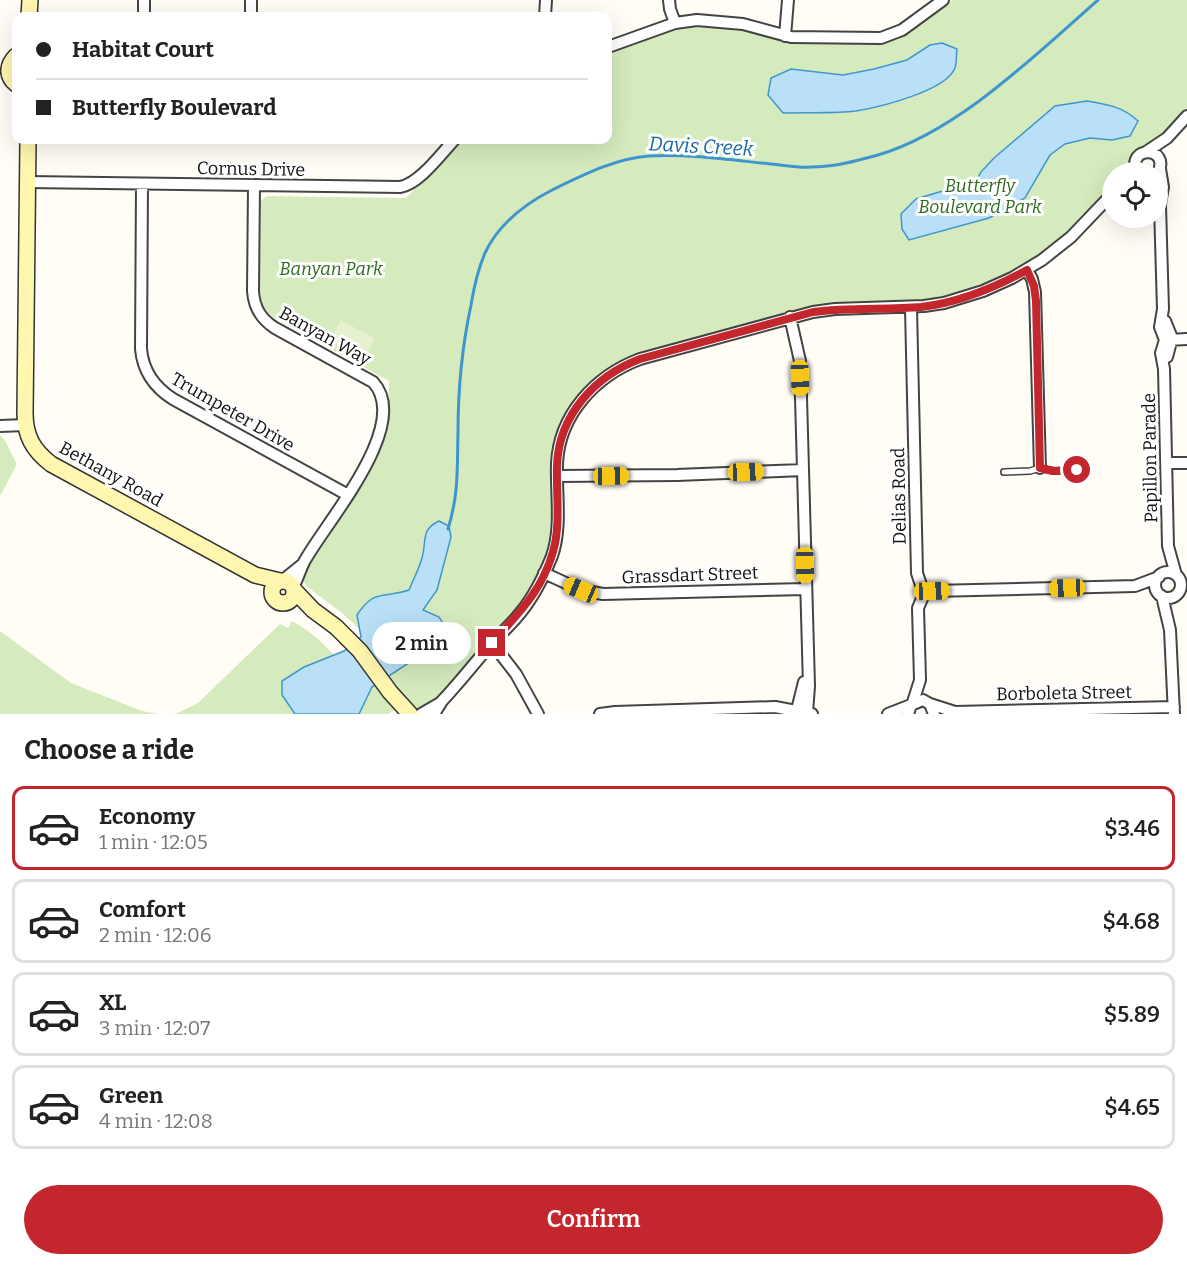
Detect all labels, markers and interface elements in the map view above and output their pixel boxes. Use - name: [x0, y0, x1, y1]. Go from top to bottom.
- text: Habitat Court: [72, 36, 214, 63]
- text: Butterfly Boulevard: [72, 94, 277, 121]
- water label: Davis Creek: [648, 131, 754, 161]
- street label: Cornus Drive: [197, 157, 305, 181]
- map controls: [1102, 162, 1168, 228]
- button: locate: [1102, 162, 1168, 228]
- park label: Butterfly Boulevard Park: [918, 175, 1042, 218]
- park label: Banyan Park: [279, 258, 383, 280]
- street label: Banyan Way: [275, 302, 375, 370]
- car: [790, 360, 810, 396]
- street label: Trumpeter Drive: [167, 368, 299, 456]
- street label: Papillon Parade: [1138, 393, 1162, 523]
- street label: Bethany Road: [55, 437, 167, 512]
- street label: Delias Road: [887, 447, 911, 545]
- route start: [1063, 456, 1090, 483]
- car: [728, 462, 764, 482]
- car: [593, 467, 629, 485]
- car: [796, 547, 814, 583]
- street label: Grassdart Street: [621, 562, 759, 588]
- car: [561, 575, 601, 605]
- car: [1049, 578, 1085, 598]
- car: [914, 581, 950, 601]
- callout: 2 min: [372, 622, 471, 664]
- route end: [478, 629, 505, 656]
- text: 2 min: [395, 631, 448, 655]
- street label: Borboleta Street: [996, 681, 1133, 705]
- text: Choose a ride: [24, 734, 194, 766]
- icon: car: [27, 801, 81, 855]
- text: Economy: [99, 803, 195, 830]
- text: $3.46: [1104, 815, 1160, 842]
- text: 1 min · 12:05: [99, 830, 208, 854]
- icon: car: [27, 894, 81, 948]
- text: Comfort: [99, 896, 186, 923]
- text: $4.68: [1103, 908, 1160, 935]
- text: 2 min · 12:06: [99, 923, 212, 947]
- icon: car: [27, 987, 81, 1041]
- text: XL: [99, 989, 126, 1016]
- text: $5.89: [1104, 1001, 1160, 1028]
- text: 3 min · 12:07: [99, 1016, 210, 1040]
- icon: car: [27, 1080, 81, 1134]
- text: Green: [99, 1082, 163, 1109]
- text: $4.65: [1104, 1094, 1160, 1121]
- text: 4 min · 12:08: [99, 1109, 213, 1133]
- button: Confirm: [24, 1185, 1163, 1254]

